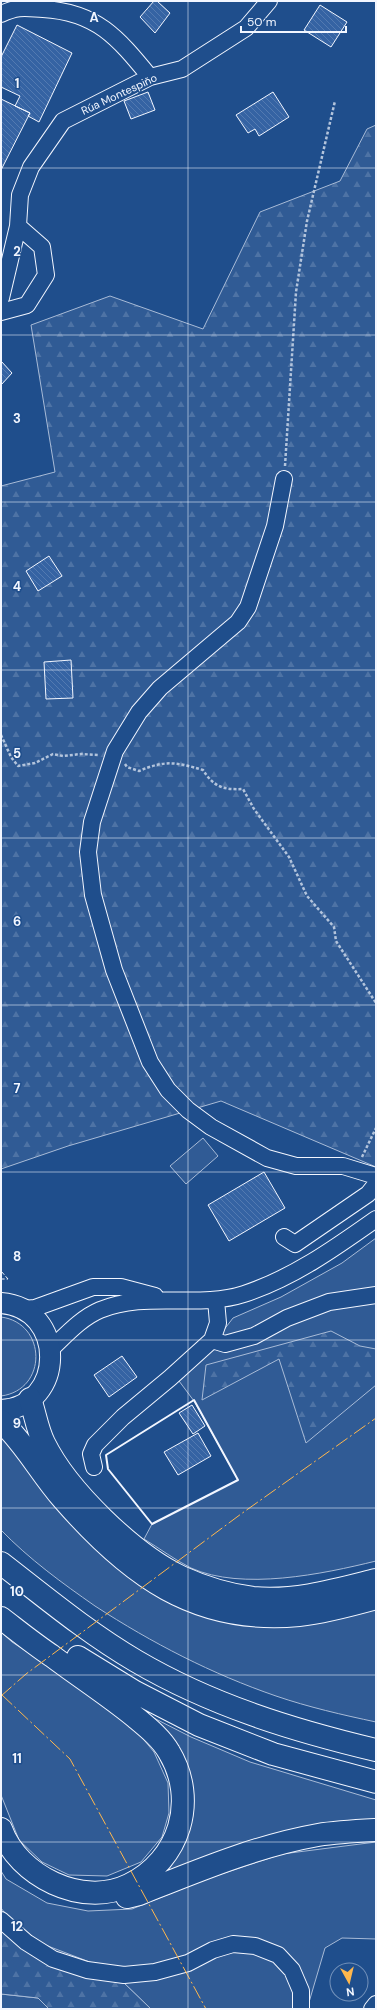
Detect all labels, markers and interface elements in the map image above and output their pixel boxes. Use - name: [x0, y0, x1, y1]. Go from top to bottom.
- scale bar: [241, 8, 346, 34]
- text: A: [89, 9, 99, 26]
- text: 50 m: [247, 14, 276, 30]
- street label: Rúa Montespiño: [79, 70, 159, 118]
- text: 1: [15, 75, 19, 92]
- text: 2: [13, 243, 21, 260]
- text: 3: [13, 410, 21, 427]
- text: 4: [13, 578, 21, 595]
- text: 5: [13, 745, 21, 762]
- text: 6: [13, 913, 21, 930]
- text: 7: [14, 1080, 21, 1097]
- text: 8: [13, 1248, 21, 1265]
- text: 9: [13, 1415, 21, 1432]
- text: 10: [10, 1583, 24, 1600]
- text: 11: [12, 1750, 22, 1767]
- text: 12: [11, 1918, 23, 1935]
- north arrow: [329, 1962, 369, 2002]
- text: N: [345, 1984, 355, 1999]

